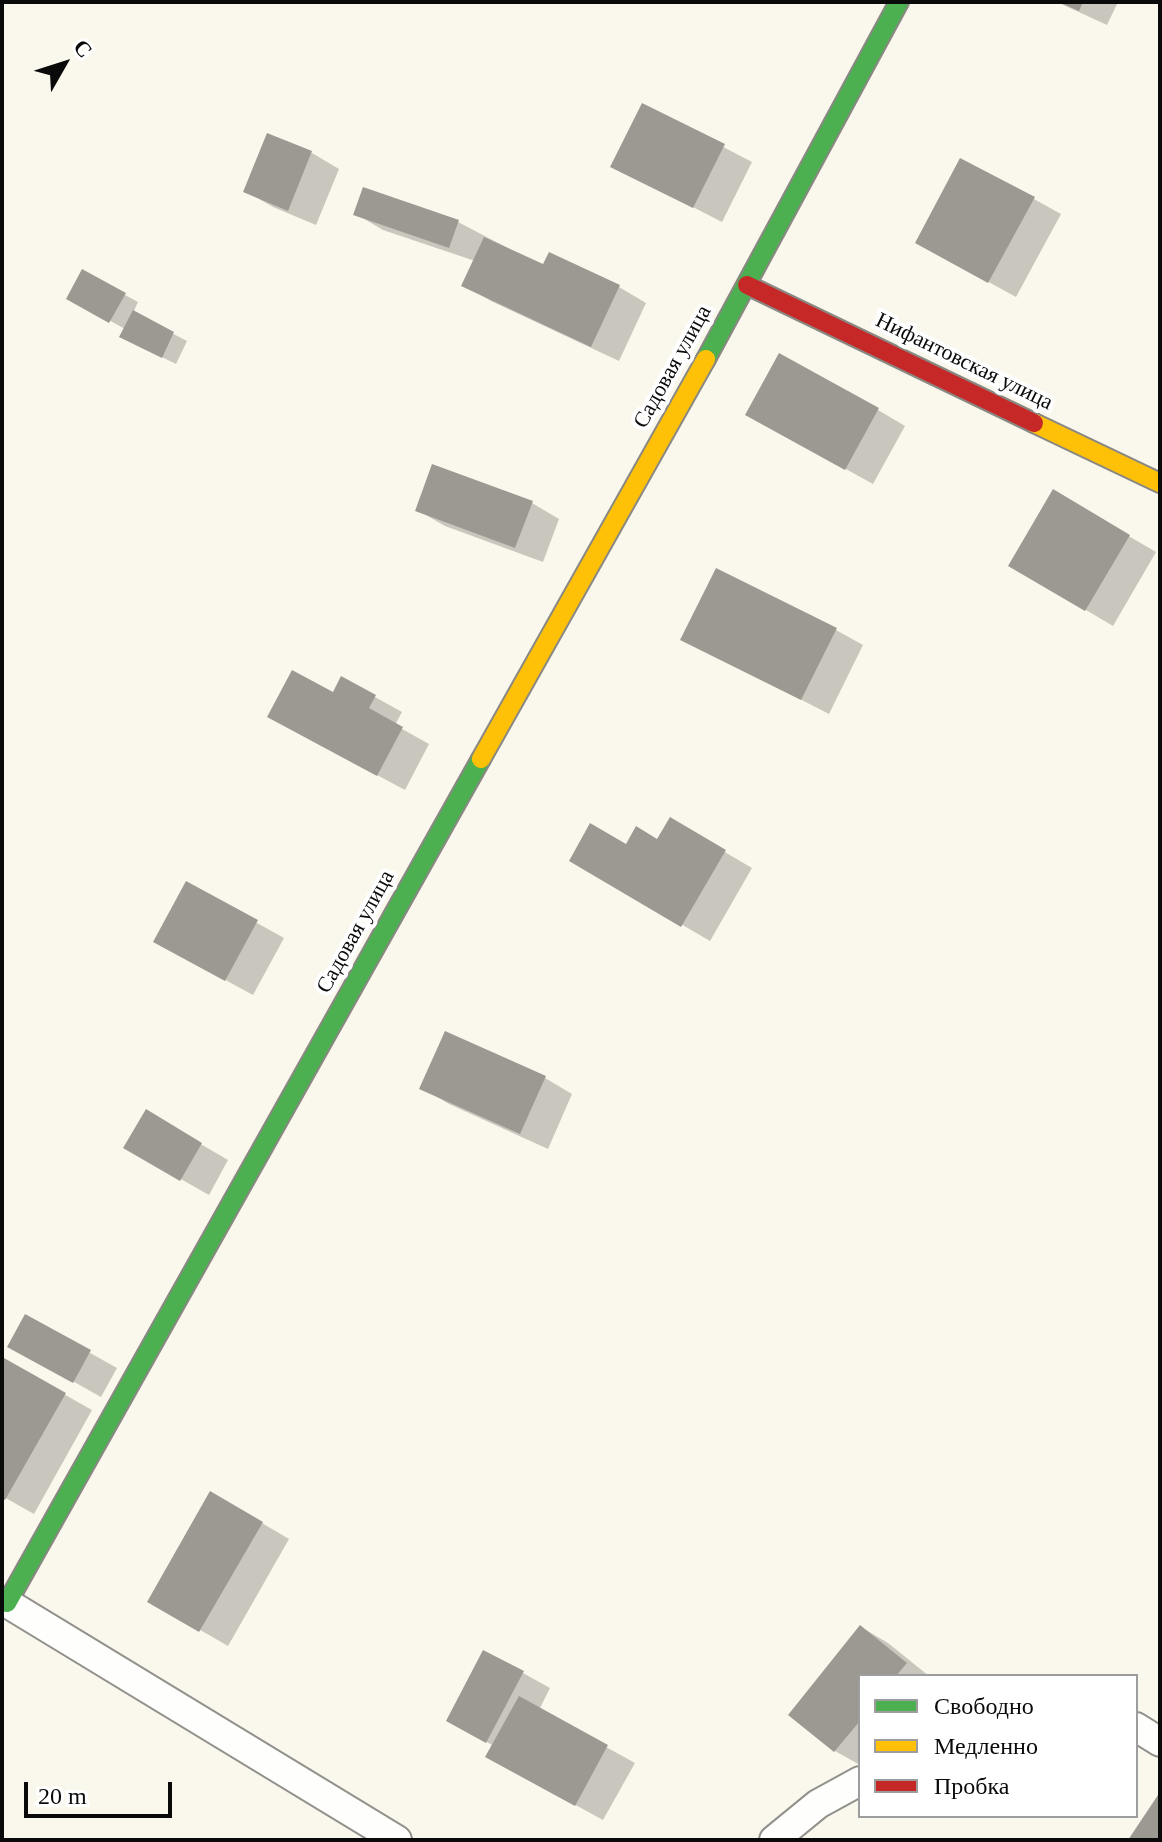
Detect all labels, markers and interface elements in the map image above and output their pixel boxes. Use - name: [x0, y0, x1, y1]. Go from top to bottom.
- north arrow: [24, 24, 104, 104]
- text: С: [68, 35, 98, 63]
- street label: Садовая улица: [628, 301, 718, 433]
- street label: Нифантовская улица: [871, 308, 1057, 416]
- street label: Садовая улица: [311, 866, 401, 998]
- legend: [858, 1674, 1138, 1818]
- text: Свободно: [934, 1693, 1034, 1719]
- text: Медленно: [934, 1733, 1038, 1759]
- scale bar: [28, 1766, 176, 1816]
- text: Пробка: [934, 1773, 1010, 1799]
- text: 20 m: [38, 1783, 87, 1809]

